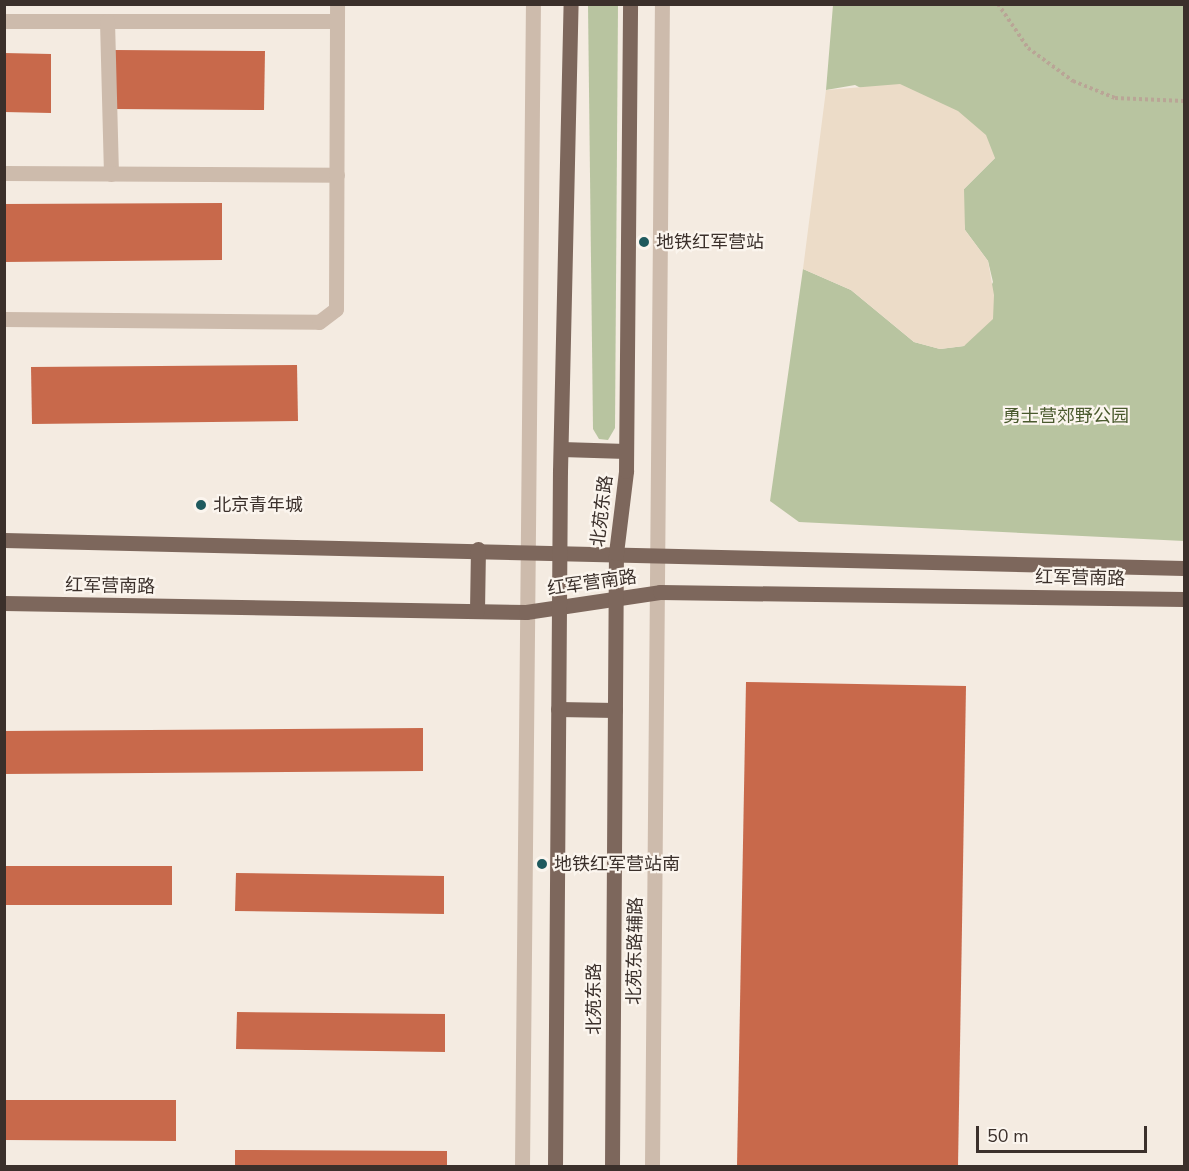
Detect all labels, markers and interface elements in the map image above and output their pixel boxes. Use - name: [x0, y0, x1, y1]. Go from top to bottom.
- place label: 地铁红军营站: [656, 231, 764, 253]
- marker: 地铁红军营站: [637, 235, 651, 249]
- park label: 勇士营郊野公园: [1003, 405, 1129, 427]
- street label: 北苑东路: [587, 474, 617, 548]
- place label: 北京青年城: [213, 494, 303, 516]
- marker: 北京青年城: [194, 498, 208, 512]
- street label: 红军营南路: [546, 566, 638, 600]
- street label: 红军营南路: [1035, 566, 1125, 590]
- street label: 红军营南路: [65, 574, 155, 598]
- place label: 地铁红军营站南: [554, 853, 680, 875]
- marker: 地铁红军营站南: [535, 857, 549, 871]
- street label: 北苑东路辅路: [623, 897, 647, 1005]
- street label: 北苑东路: [583, 963, 605, 1035]
- scale bar: [979, 1114, 1150, 1152]
- text: 50 m: [987, 1124, 1029, 1148]

